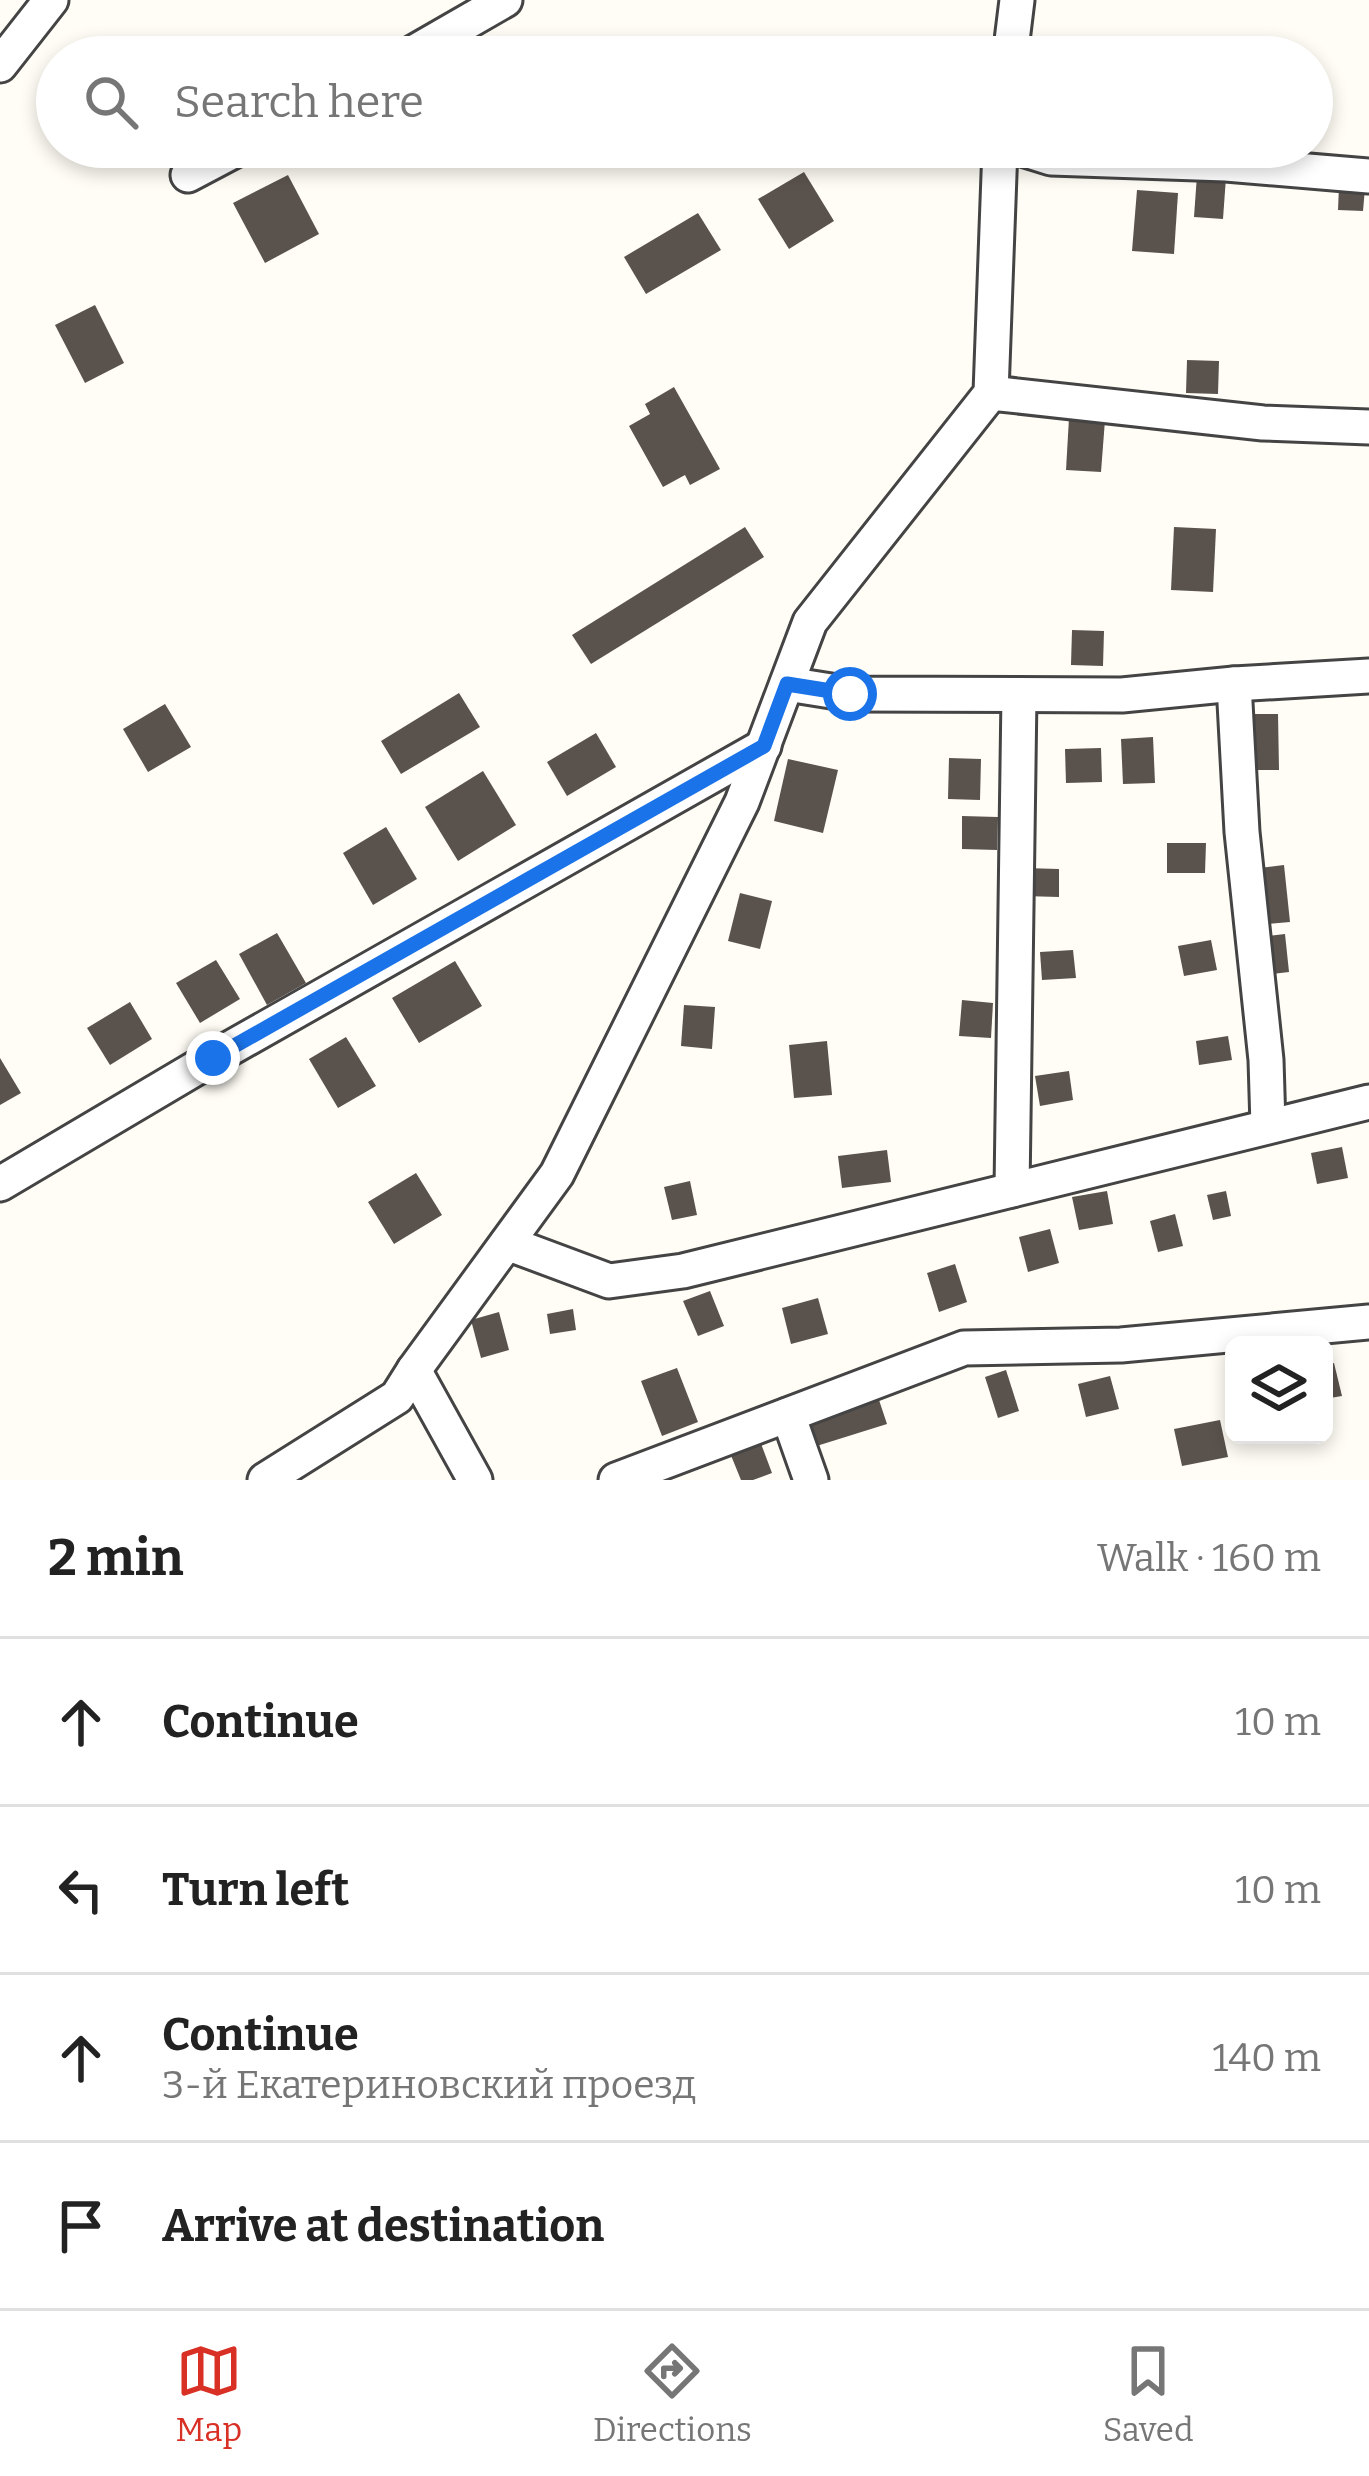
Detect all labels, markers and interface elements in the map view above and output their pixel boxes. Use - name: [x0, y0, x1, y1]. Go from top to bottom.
- search box: [36, 36, 1333, 168]
- icon: search: [78, 69, 144, 135]
- text: Search here: [174, 75, 424, 129]
- route start: [823, 667, 877, 721]
- route end: [186, 1031, 240, 1085]
- map controls: [1225, 1336, 1333, 1444]
- button: layers: [1225, 1336, 1333, 1444]
- text: 2 min: [48, 1527, 184, 1589]
- text: Walk · 160 m: [1097, 1535, 1321, 1581]
- icon: ahead: [48, 1689, 114, 1755]
- text: Continue: [162, 1695, 359, 1749]
- text: 10 m: [1235, 1699, 1321, 1745]
- icon: left: [48, 1857, 114, 1923]
- text: Turn left: [162, 1863, 349, 1917]
- text: 10 m: [1235, 1867, 1321, 1913]
- text: Continue: [162, 2008, 359, 2062]
- icon: ahead: [48, 2025, 114, 2091]
- text: 140 m: [1212, 2035, 1321, 2081]
- text: 3-й Екатериновский проезд: [162, 2062, 696, 2108]
- icon: arrive: [48, 2193, 114, 2259]
- text: Arrive at destination: [162, 2199, 604, 2253]
- tab: Map: [176, 2338, 242, 2450]
- tab: Directions: [593, 2338, 752, 2450]
- tab: Saved: [1103, 2338, 1193, 2450]

